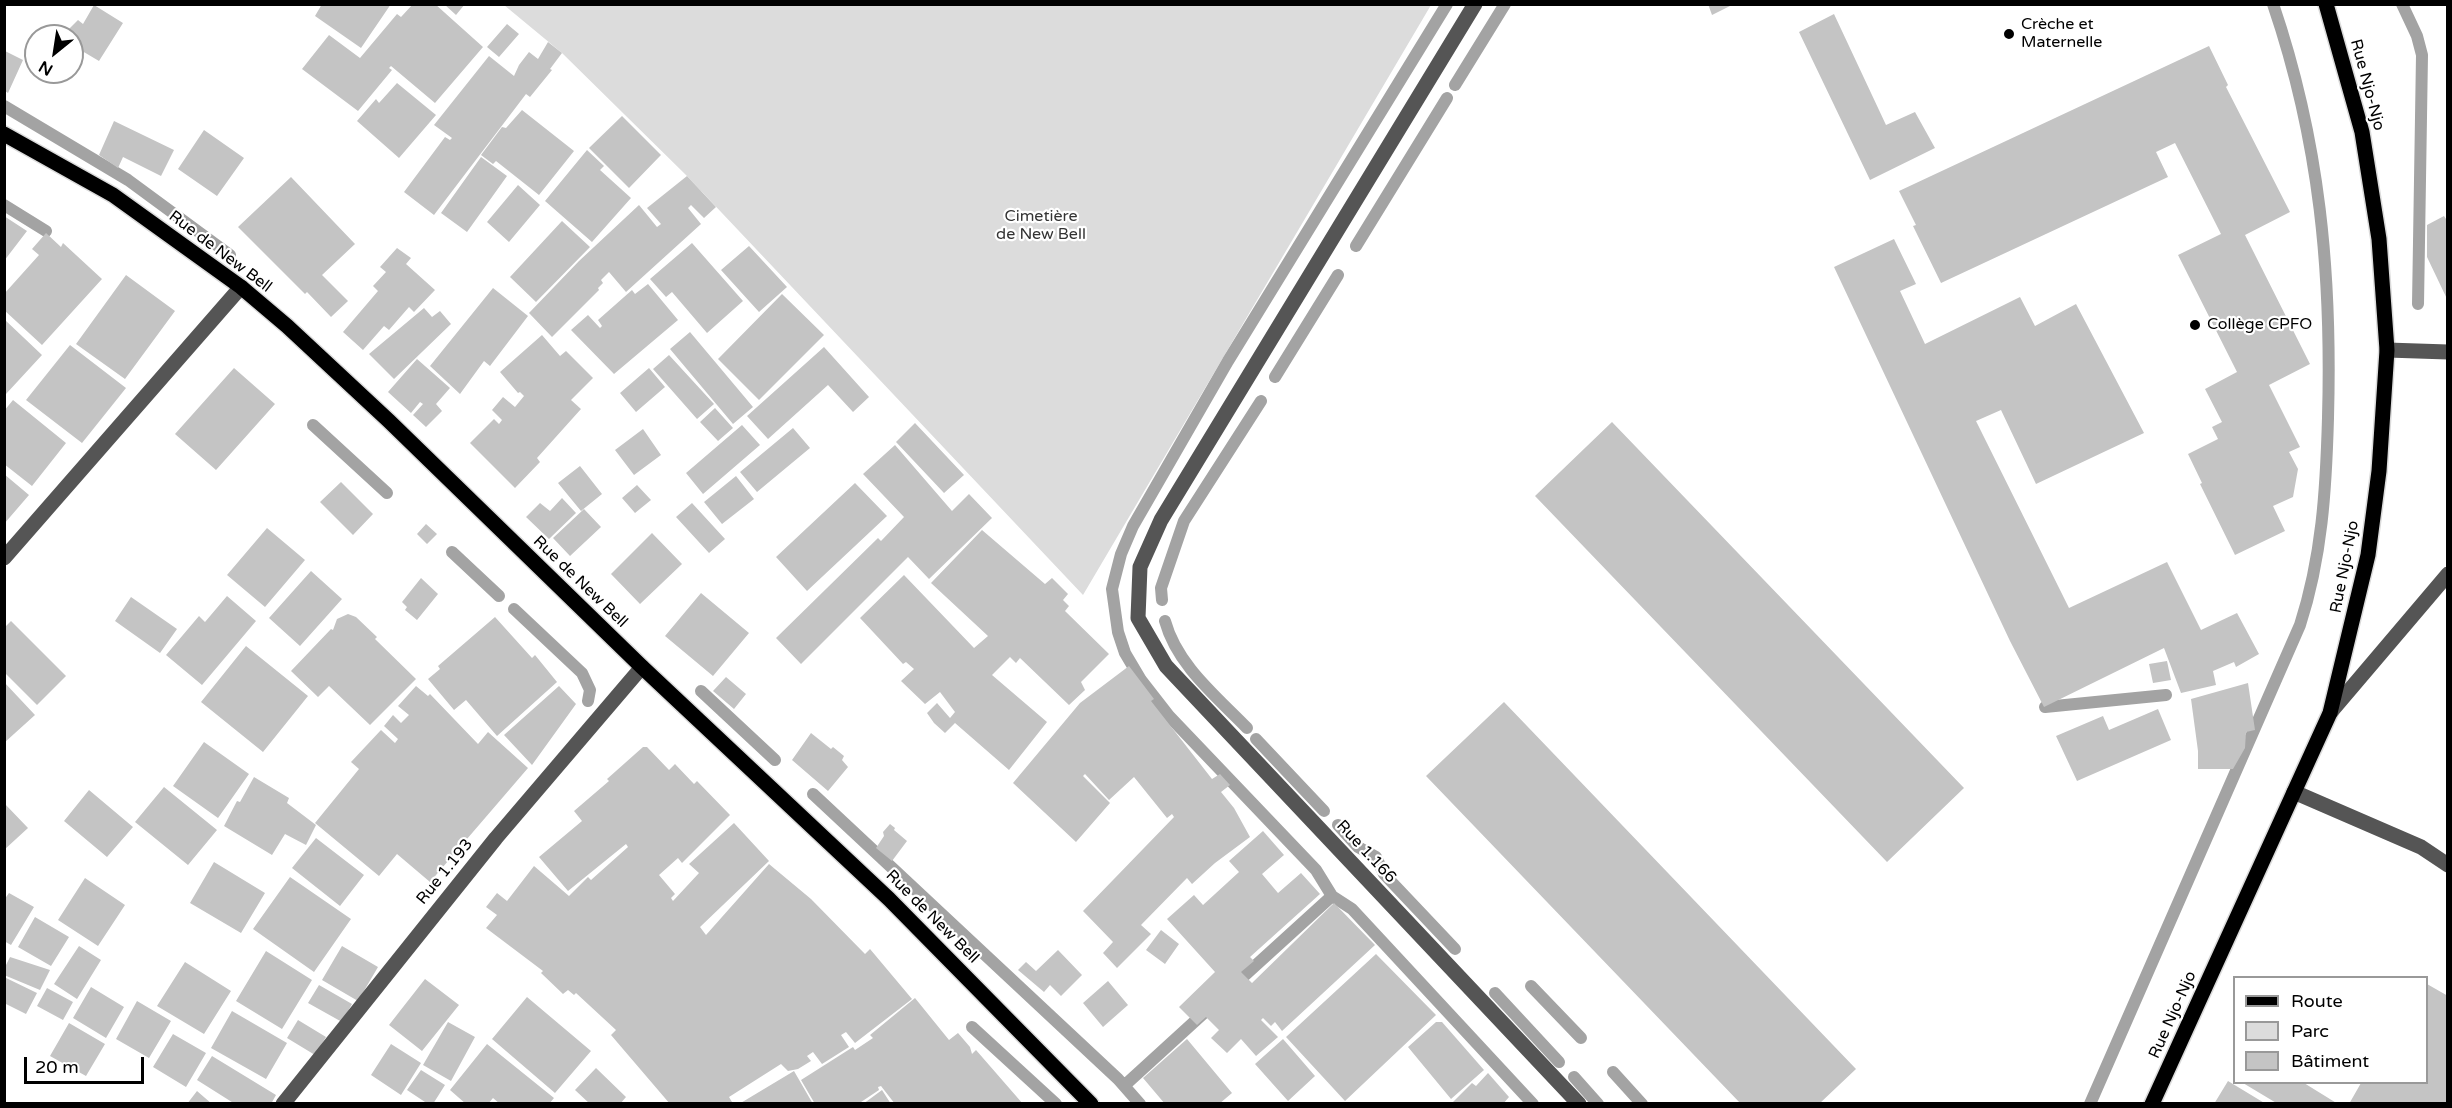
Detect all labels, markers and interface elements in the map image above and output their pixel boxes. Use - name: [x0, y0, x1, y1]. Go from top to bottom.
- place label: Crèche et Maternelle: [2021, 15, 2102, 53]
- north arrow: [24, 24, 84, 84]
- marker: Crèche et Maternelle: [2002, 27, 2016, 41]
- street label: Rue Njo-Njo: [2346, 37, 2388, 133]
- text: N: [35, 56, 57, 80]
- street label: Rue de New Bell: [165, 207, 275, 297]
- park label: Cimetière de New Bell: [996, 207, 1086, 245]
- place label: Collège CPFO: [2207, 315, 2312, 335]
- marker: Collège CPFO: [2188, 318, 2202, 332]
- street label: Rue Njo-Njo: [2327, 519, 2363, 615]
- street label: Rue de New Bell: [529, 532, 631, 632]
- street label: Rue 1.166: [1332, 817, 1400, 887]
- street label: Rue 1.193: [413, 835, 477, 909]
- street label: Rue de New Bell: [881, 866, 983, 968]
- street label: Rue Njo-Njo: [2145, 968, 2201, 1062]
- legend: [2233, 976, 2428, 1084]
- text: Route: [2291, 990, 2343, 1012]
- text: Parc: [2291, 1020, 2329, 1042]
- scale bar: [27, 1045, 147, 1083]
- text: Bâtiment: [2291, 1050, 2369, 1072]
- text: 20 m: [35, 1056, 79, 1078]

